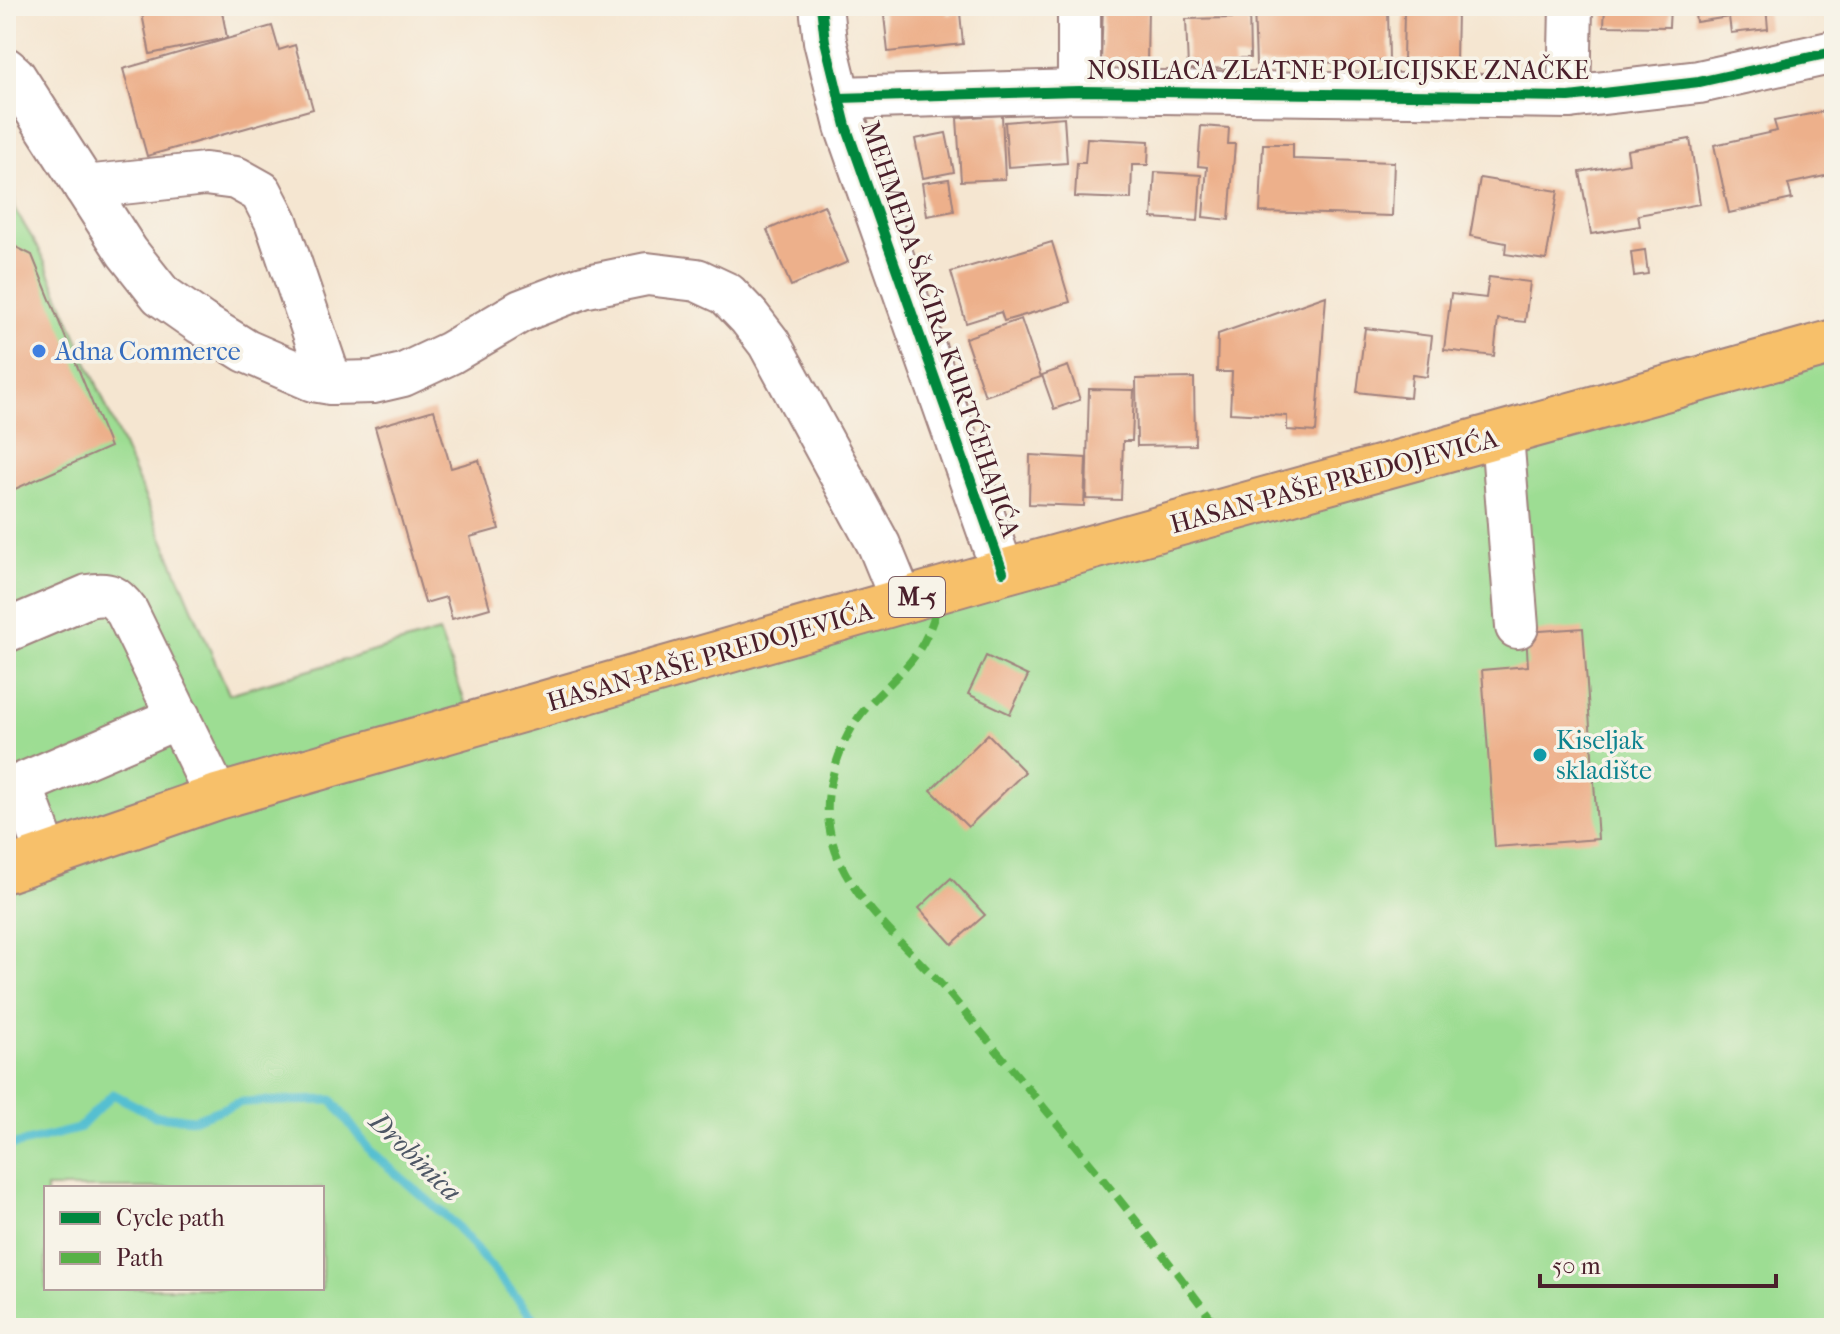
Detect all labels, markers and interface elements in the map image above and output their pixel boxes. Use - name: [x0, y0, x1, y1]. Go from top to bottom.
- street label: NOSILACA ZLATNE POLICIJSKE ZNAČKE: [1087, 53, 1589, 86]
- street label: MEHMEDA ŠAĆIRA KURTĆEHAJIĆA: [854, 116, 1028, 543]
- place label: Adna Commerce: [54, 336, 241, 367]
- marker: Adna Commerce: [30, 342, 48, 360]
- street label: HASAN-PAŠE PREDOJEVIĆA: [1167, 422, 1503, 540]
- road number: M-5: [889, 577, 945, 617]
- street label: HASAN-PAŠE PREDOJEVIĆA: [543, 594, 878, 718]
- place label: Kiseljak skladište: [1556, 725, 1652, 786]
- marker: Kiseljak skladište: [1531, 746, 1549, 764]
- water label: Drobinica: [362, 1103, 468, 1208]
- legend: [44, 1186, 324, 1290]
- text: Cycle path: [116, 1204, 225, 1232]
- scale bar: [1540, 1238, 1776, 1288]
- text: Path: [116, 1244, 164, 1272]
- text: 50 m: [1552, 1252, 1601, 1280]

